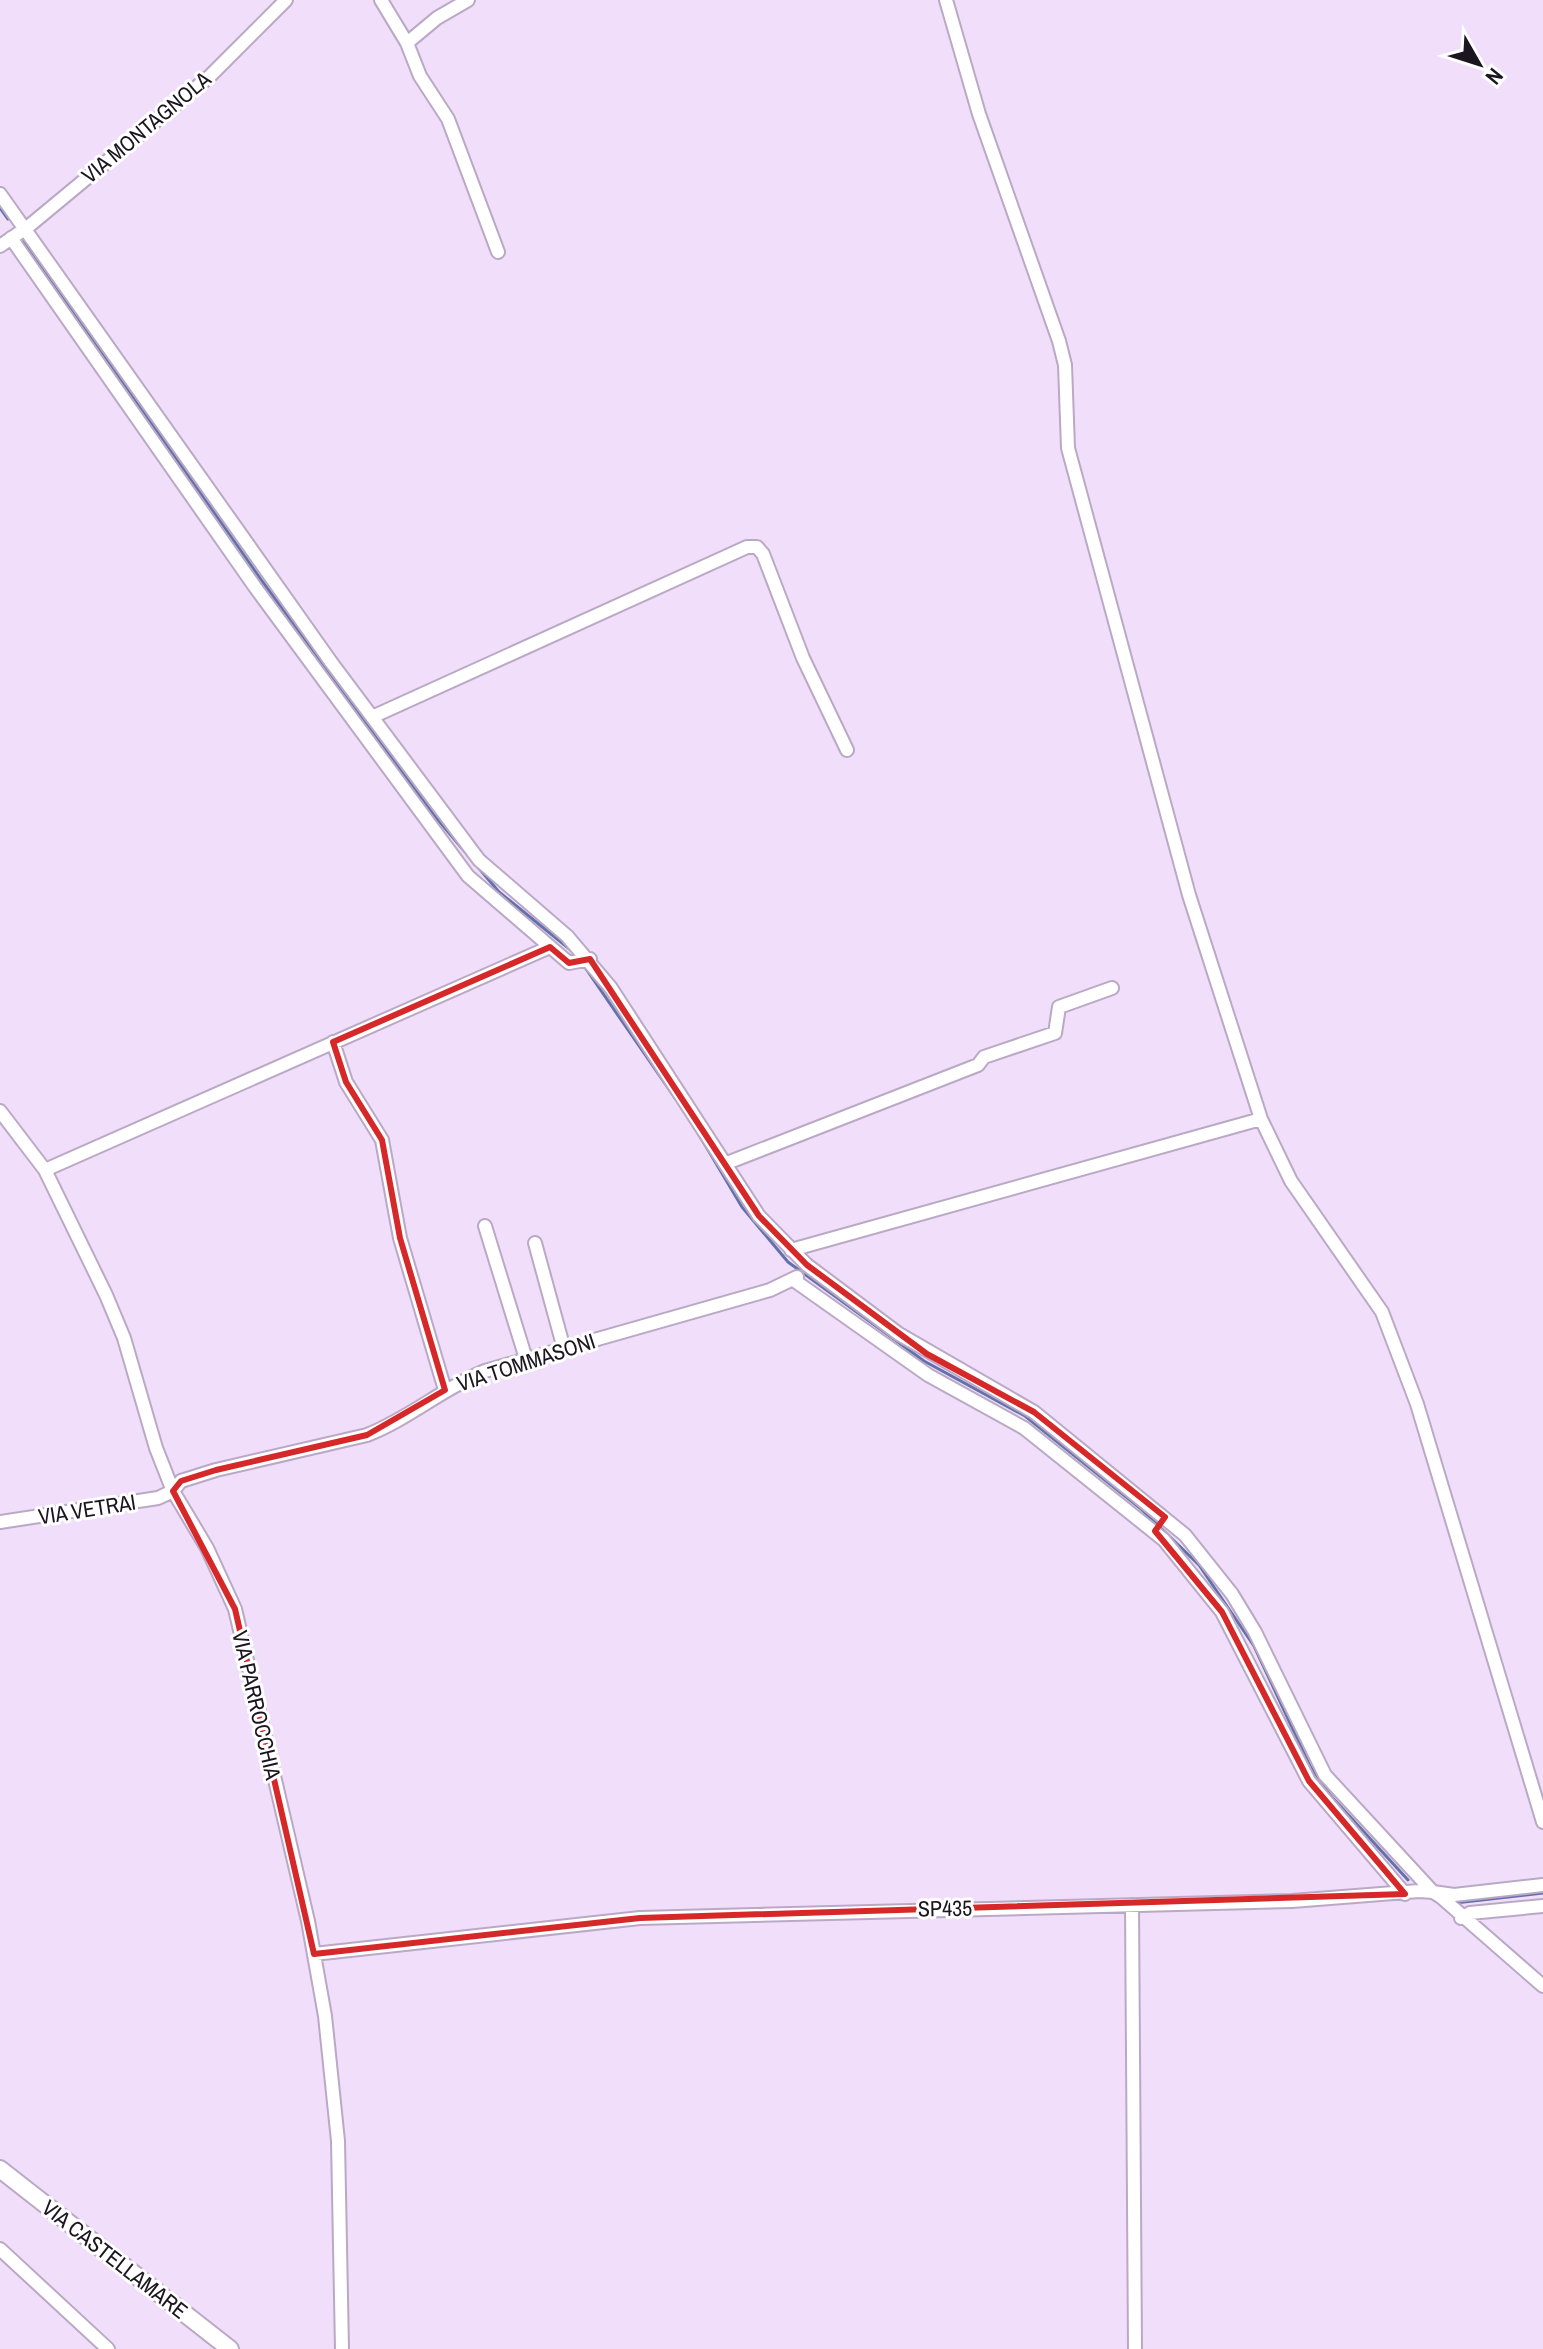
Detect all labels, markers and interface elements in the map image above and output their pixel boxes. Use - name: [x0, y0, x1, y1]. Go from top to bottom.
- north arrow: [1439, 24, 1519, 104]
- text: N: [1479, 62, 1510, 91]
- street label: VIA MONTAGNOLA: [75, 63, 218, 190]
- street label: VIA TOMMASONI: [453, 1326, 599, 1398]
- street label: VIA VETRAI: [36, 1486, 138, 1532]
- street label: VIA PARROCCHIA: [225, 1628, 289, 1783]
- street label: SP435: [918, 1893, 972, 1923]
- street label: VIA CASTELLAMARE: [36, 2193, 194, 2325]

